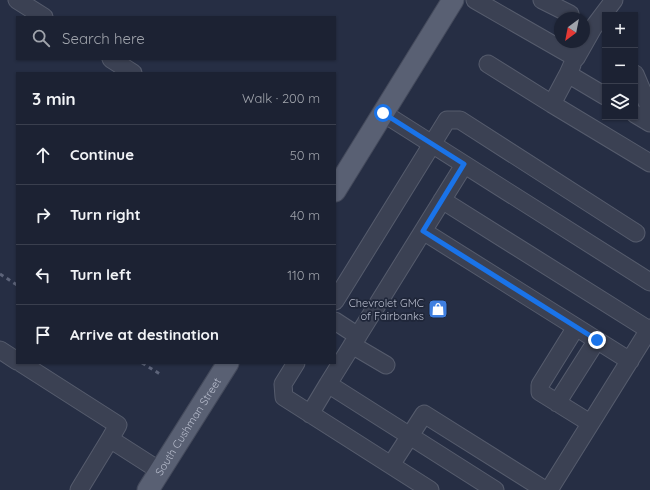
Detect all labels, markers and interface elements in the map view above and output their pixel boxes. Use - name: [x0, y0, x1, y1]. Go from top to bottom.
- north arrow: [554, 12, 590, 48]
- map controls: [602, 12, 638, 120]
- button: +: [602, 12, 638, 48]
- search box: [16, 16, 336, 60]
- icon: search: [30, 27, 52, 49]
- text: Search here: [62, 29, 145, 48]
- button: −: [602, 48, 638, 84]
- button: layers: [602, 84, 638, 120]
- text: 3 min: [32, 88, 76, 109]
- text: Walk · 200 m: [242, 90, 320, 106]
- route start: [374, 104, 392, 122]
- icon: ahead: [32, 144, 54, 166]
- text: Continue: [70, 145, 134, 164]
- text: 50 m: [290, 147, 320, 163]
- icon: right: [32, 204, 54, 226]
- text: Turn right: [70, 205, 141, 224]
- text: 40 m: [290, 207, 320, 223]
- icon: left: [32, 264, 54, 286]
- text: Turn left: [70, 265, 132, 284]
- text: 110 m: [287, 267, 320, 283]
- place label: Chevrolet GMC of Fairbanks: [349, 296, 424, 323]
- shop icon: Chevrolet GMC of Fairbanks: [427, 298, 449, 320]
- icon: arrive: [32, 324, 54, 346]
- text: Arrive at destination: [70, 325, 219, 344]
- route end: [588, 331, 606, 349]
- street label: South Cushman Street: [152, 375, 224, 478]

